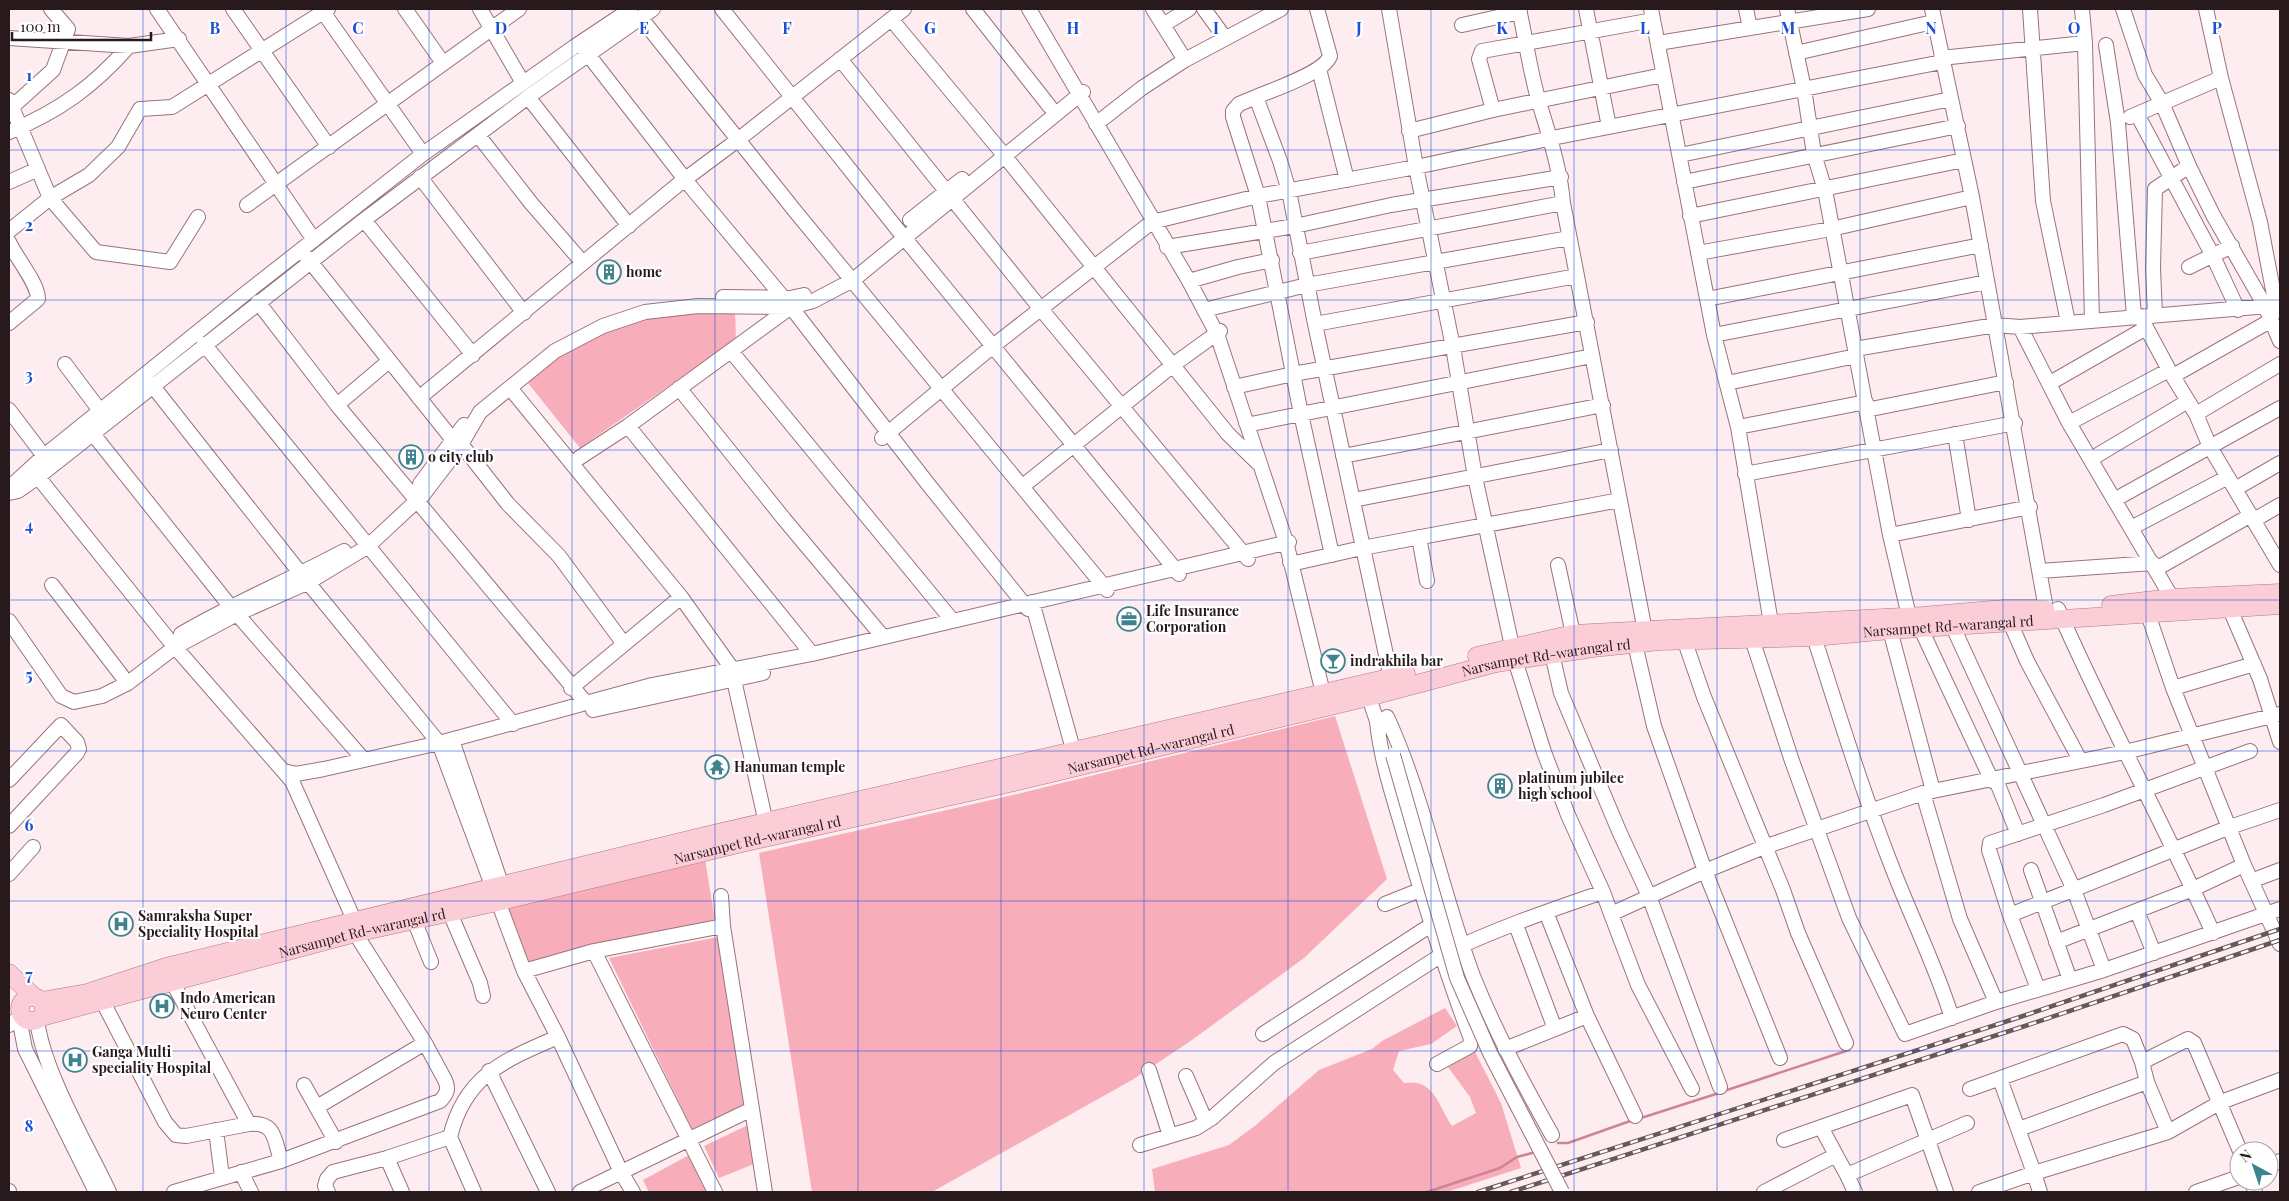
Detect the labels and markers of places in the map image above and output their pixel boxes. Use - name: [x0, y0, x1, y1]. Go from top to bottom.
- building icon: home: [596, 259, 622, 285]
- place label: home: [626, 262, 662, 281]
- building icon: o city club: [398, 444, 424, 470]
- place label: o city club: [428, 447, 494, 466]
- place label: Life Insurance Corporation: [1146, 601, 1239, 636]
- office icon: Life Insurance Corporation: [1116, 606, 1142, 632]
- bar icon: indrakhila bar: [1320, 648, 1346, 674]
- place label: indrakhila bar: [1350, 651, 1443, 670]
- temple icon: Hanuman temple: [704, 754, 730, 780]
- place label: Hanuman temple: [734, 757, 845, 776]
- place label: platinum jubilee high school: [1518, 768, 1624, 803]
- building icon: platinum jubilee high school: [1487, 773, 1513, 799]
- place label: Samraksha Super Speciality Hospital: [138, 906, 259, 941]
- hospital icon: Samraksha Super Speciality Hospital: [108, 911, 134, 937]
- place label: Indo American Neuro Center: [180, 988, 276, 1023]
- hospital icon: Indo American Neuro Center: [149, 993, 175, 1019]
- place label: Ganga Multi speciality Hospital: [92, 1042, 212, 1077]
- hospital icon: Ganga Multi speciality Hospital: [62, 1047, 88, 1073]

